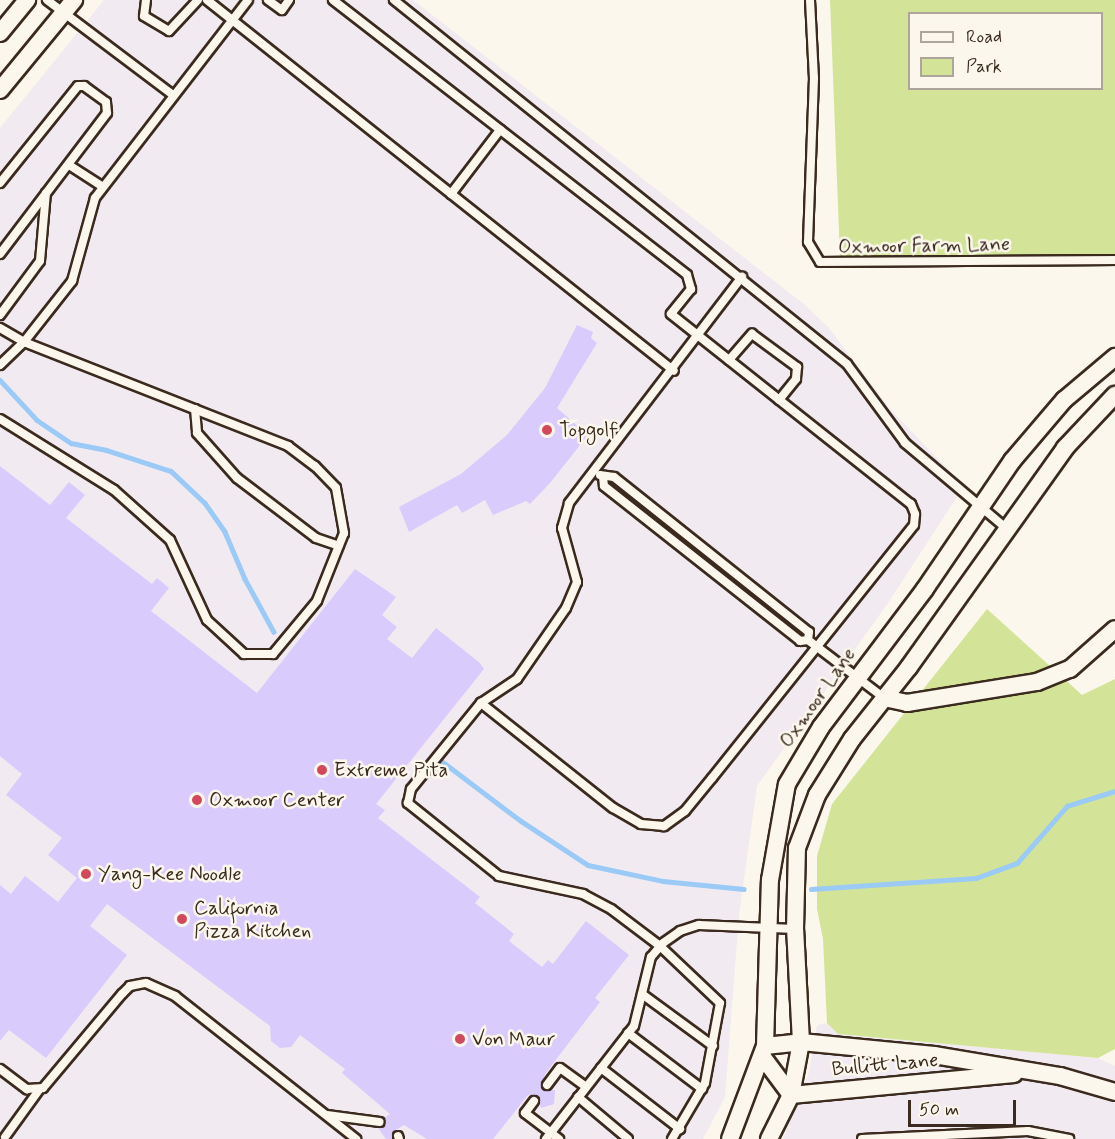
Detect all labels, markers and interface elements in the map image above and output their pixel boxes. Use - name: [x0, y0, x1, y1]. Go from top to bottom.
- legend: [908, 12, 1103, 90]
- text: Road: [966, 25, 1002, 49]
- text: Park: [966, 55, 1002, 79]
- street label: Oxmoor Farm Lane: [838, 233, 1010, 259]
- place label: Topgolf: [559, 418, 618, 442]
- marker: Topgolf: [540, 423, 554, 437]
- street label: Oxmoor Lane: [775, 643, 861, 753]
- place label: Extreme Pita: [334, 758, 446, 782]
- marker: Extreme Pita: [315, 763, 329, 777]
- place label: Oxmoor Center: [209, 788, 345, 812]
- marker: Oxmoor Center: [190, 793, 204, 807]
- place label: Yang-Kee Noodle: [98, 862, 242, 886]
- marker: Yang-Kee Noodle: [79, 867, 93, 881]
- place label: California Pizza Kitchen: [194, 896, 311, 943]
- marker: California Pizza Kitchen: [175, 912, 189, 926]
- place label: Von Maur: [472, 1027, 553, 1051]
- marker: Von Maur: [453, 1032, 467, 1046]
- street label: Bullitt Lane: [831, 1048, 939, 1082]
- scale bar: [911, 1088, 1019, 1126]
- text: 50 m: [919, 1098, 959, 1122]

